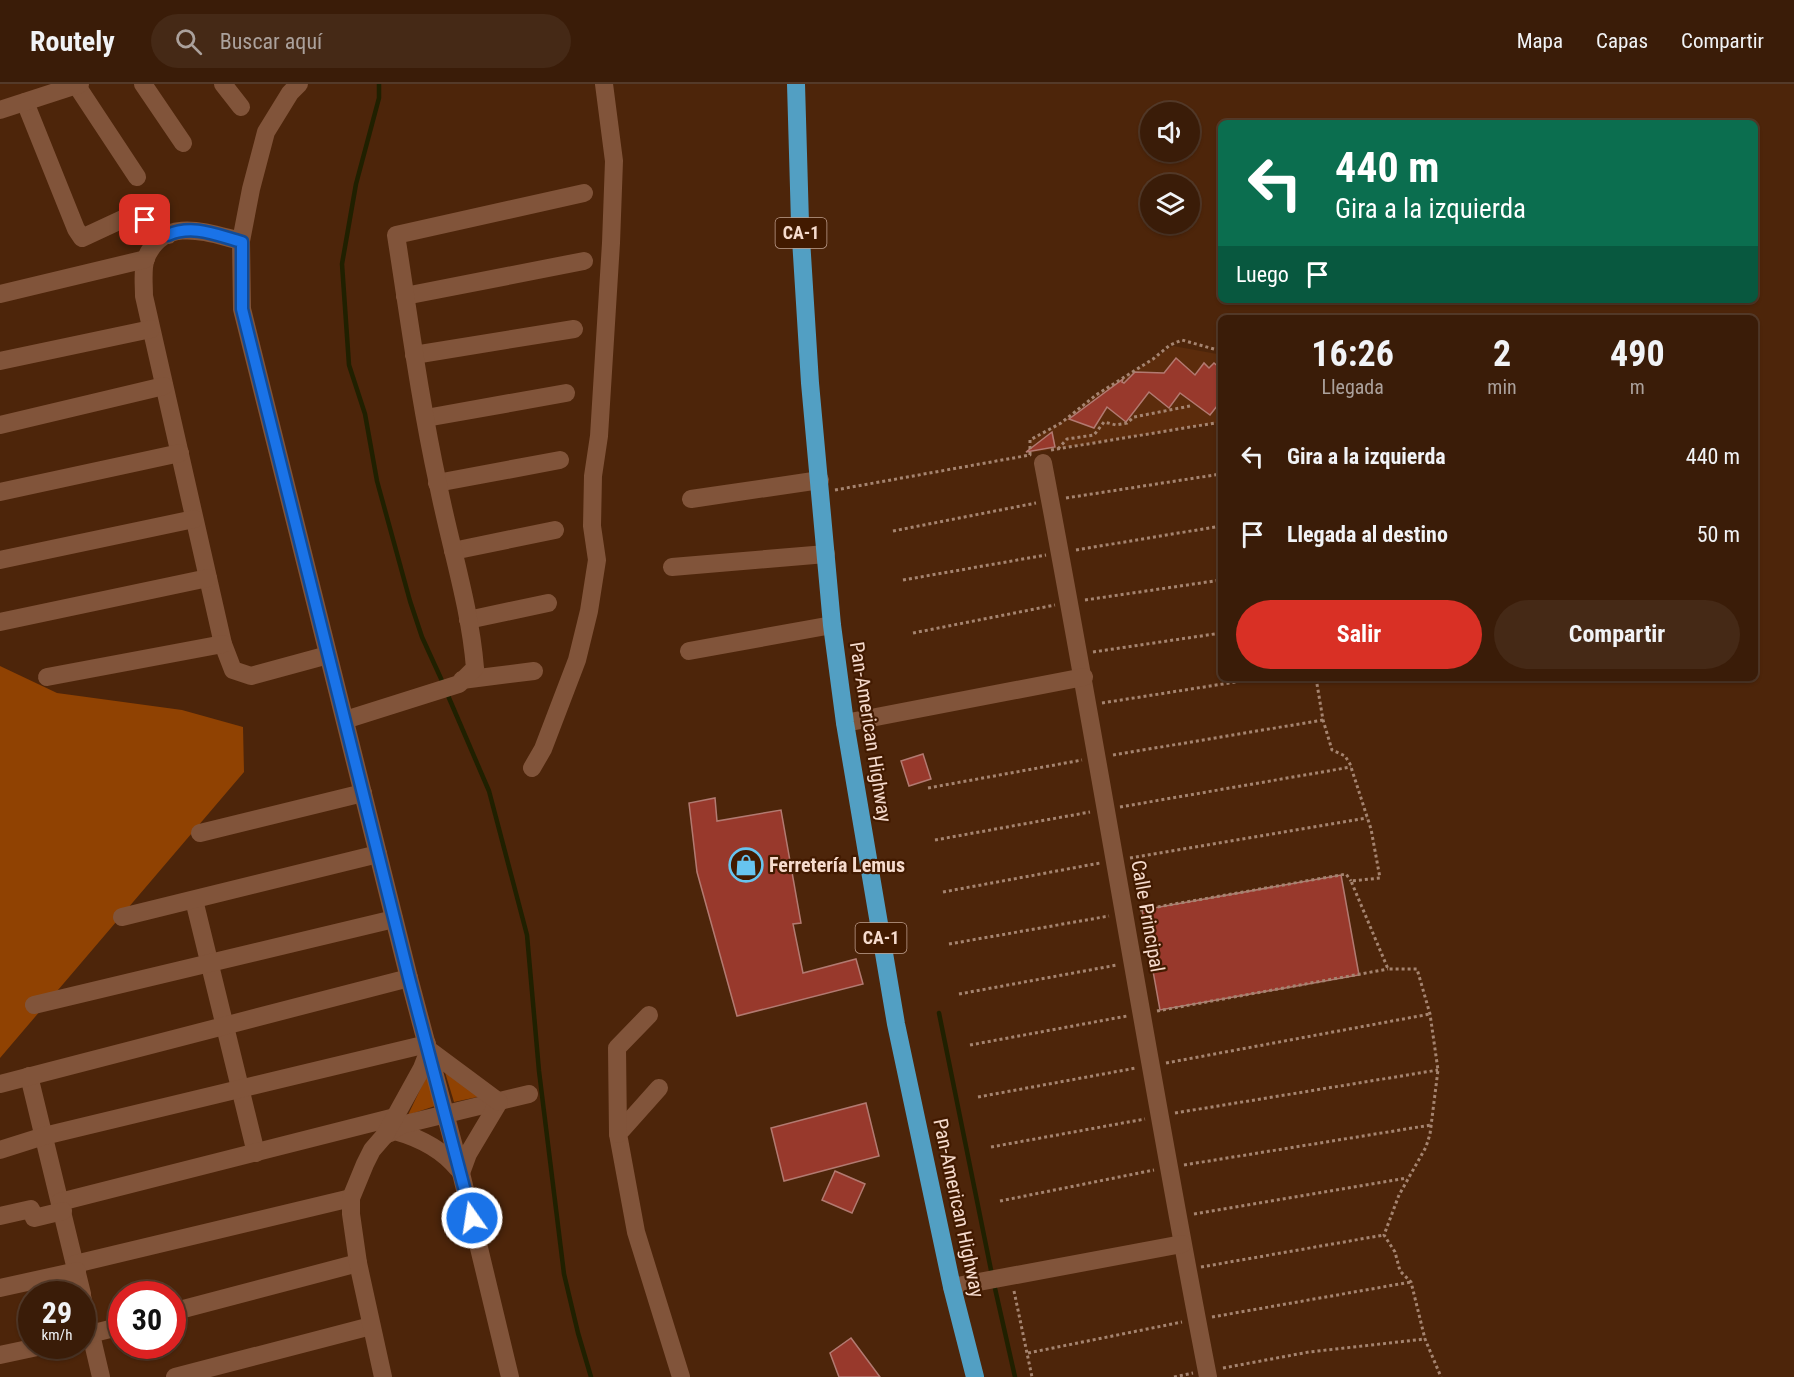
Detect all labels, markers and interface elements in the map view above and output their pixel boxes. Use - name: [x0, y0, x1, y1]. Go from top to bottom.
- search box: [151, 14, 571, 68]
- text: Routely: [30, 25, 115, 58]
- icon: search: [172, 25, 205, 58]
- text: Buscar aquí: [220, 29, 322, 54]
- text: Mapa: [1517, 29, 1563, 53]
- text: Capas: [1596, 29, 1648, 53]
- text: Compartir: [1681, 29, 1764, 53]
- map controls: [1140, 102, 1200, 234]
- button: sound: [1140, 102, 1200, 162]
- text: 440 m: [1335, 143, 1440, 192]
- icon: left: [1236, 144, 1314, 222]
- button: layers: [1140, 174, 1200, 234]
- text: Gira a la izquierda: [1335, 193, 1526, 225]
- pin: [119, 194, 170, 245]
- icon: arrive: [128, 203, 161, 236]
- road number: CA-1: [776, 218, 826, 248]
- icon: arrive: [1301, 258, 1334, 291]
- text: Luego: [1236, 262, 1289, 287]
- text: 16:26: [1311, 333, 1394, 375]
- text: 2: [1493, 333, 1511, 375]
- text: 490: [1610, 333, 1665, 375]
- text: Llegada: [1321, 375, 1384, 399]
- text: min: [1487, 375, 1517, 399]
- text: m: [1630, 375, 1645, 399]
- icon: left: [1236, 440, 1269, 473]
- text: Gira a la izquierda: [1287, 444, 1446, 469]
- text: 440 m: [1686, 444, 1740, 469]
- icon: arrive: [1236, 518, 1269, 551]
- text: Llegada al destino: [1287, 522, 1448, 547]
- text: 50 m: [1697, 522, 1740, 547]
- button: Salir: [1236, 600, 1482, 669]
- button: Compartir: [1494, 600, 1740, 669]
- street label: Pan-American Highway: [845, 640, 897, 824]
- shop icon: Ferretería Lemus: [728, 847, 764, 883]
- place label: Ferretería Lemus: [769, 853, 905, 877]
- street label: Calle Principal: [1126, 858, 1170, 974]
- road number: CA-1: [856, 923, 906, 953]
- street label: Pan-American Highway: [928, 1116, 990, 1300]
- position arrow: [440, 1186, 504, 1250]
- speed limit sign: 30: [108, 1281, 186, 1359]
- text: 29: [42, 1295, 72, 1330]
- text: km/h: [42, 1326, 72, 1344]

